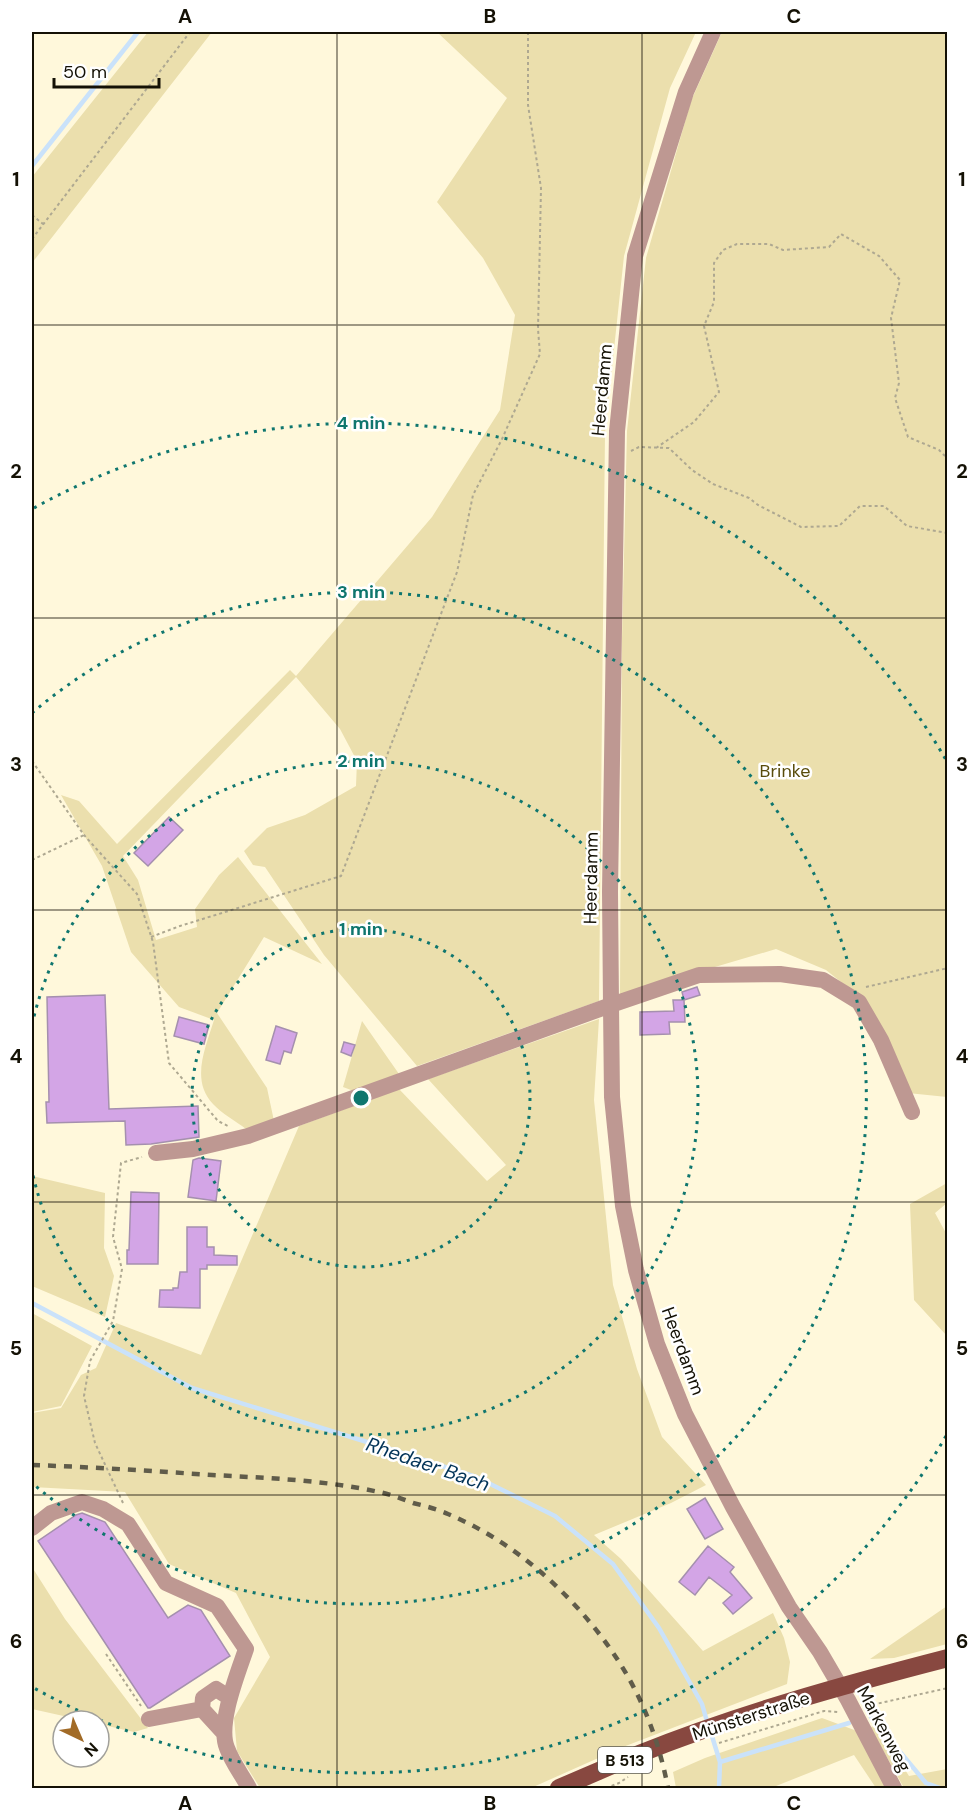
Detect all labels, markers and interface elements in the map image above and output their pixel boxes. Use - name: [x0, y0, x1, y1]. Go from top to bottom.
- text: A: [178, 3, 192, 29]
- text: B: [484, 3, 496, 29]
- text: C: [787, 3, 801, 29]
- scale bar: [54, 51, 159, 89]
- text: 50 m: [63, 60, 107, 84]
- text: 1: [12, 166, 20, 192]
- text: 1: [958, 166, 966, 192]
- street label: Heerdamm: [586, 343, 618, 437]
- text: 4 min: [337, 411, 385, 435]
- text: 2: [10, 458, 22, 484]
- text: 2: [956, 458, 968, 484]
- text: 3 min: [337, 580, 385, 604]
- text: 2 min: [337, 749, 385, 773]
- text: 3: [10, 751, 22, 777]
- text: 3: [956, 751, 968, 777]
- park label: Brinke: [760, 759, 810, 783]
- street label: Heerdamm: [578, 832, 604, 924]
- text: 1 min: [339, 917, 383, 941]
- text: 4: [10, 1043, 23, 1069]
- text: 4: [956, 1043, 969, 1069]
- centre of rings: [351, 1088, 371, 1108]
- street label: Heerdamm: [656, 1304, 710, 1398]
- text: 5: [10, 1335, 22, 1361]
- text: 5: [956, 1335, 968, 1361]
- water label: Rhedaer Bach: [363, 1431, 493, 1497]
- text: 6: [10, 1628, 22, 1654]
- text: 6: [956, 1628, 968, 1654]
- street label: Markenweg: [851, 1682, 917, 1776]
- street label: Münsterstraße: [689, 1686, 813, 1746]
- north arrow: [51, 1709, 111, 1769]
- text: N: [80, 1738, 103, 1761]
- road number: B 513: [598, 1747, 652, 1773]
- text: A: [178, 1790, 192, 1816]
- text: B: [484, 1790, 496, 1816]
- text: C: [787, 1790, 801, 1816]

